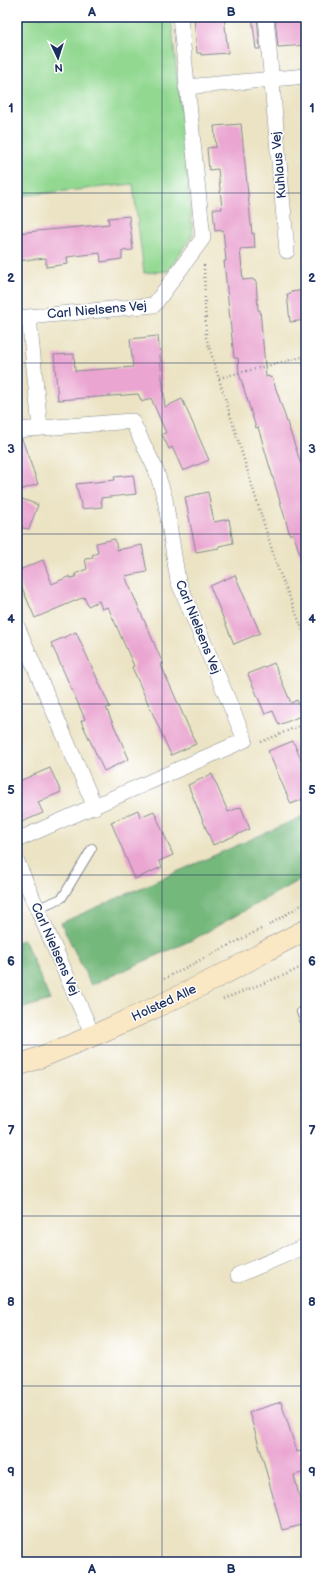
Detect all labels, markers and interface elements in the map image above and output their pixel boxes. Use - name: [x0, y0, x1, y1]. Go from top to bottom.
- text: A: [87, 4, 96, 20]
- text: B: [226, 4, 236, 20]
- north arrow: [38, 38, 78, 78]
- text: N: [54, 61, 63, 74]
- text: 1: [8, 100, 14, 116]
- text: 1: [309, 100, 315, 116]
- street label: Kuhlaus Vej: [268, 131, 290, 199]
- text: 2: [7, 270, 15, 286]
- text: 2: [308, 270, 316, 286]
- street label: Carl Nielsens Vej: [47, 298, 147, 322]
- text: 3: [7, 441, 15, 457]
- text: 3: [308, 441, 316, 457]
- street label: Carl Nielsens Vej: [172, 578, 224, 676]
- text: 4: [7, 611, 15, 627]
- text: 4: [308, 611, 316, 627]
- text: 5: [7, 782, 15, 798]
- text: 5: [308, 782, 316, 798]
- street label: Carl Nielsens Vej: [27, 900, 83, 998]
- text: 6: [7, 953, 15, 969]
- text: 6: [308, 953, 316, 969]
- street label: Holsted Alle: [129, 981, 199, 1025]
- text: 7: [7, 1123, 15, 1139]
- text: 7: [308, 1123, 316, 1139]
- text: 8: [7, 1294, 15, 1310]
- text: 8: [308, 1294, 316, 1310]
- text: 9: [7, 1464, 15, 1480]
- text: 9: [308, 1464, 316, 1480]
- text: A: [87, 1561, 96, 1577]
- text: B: [226, 1561, 236, 1577]

